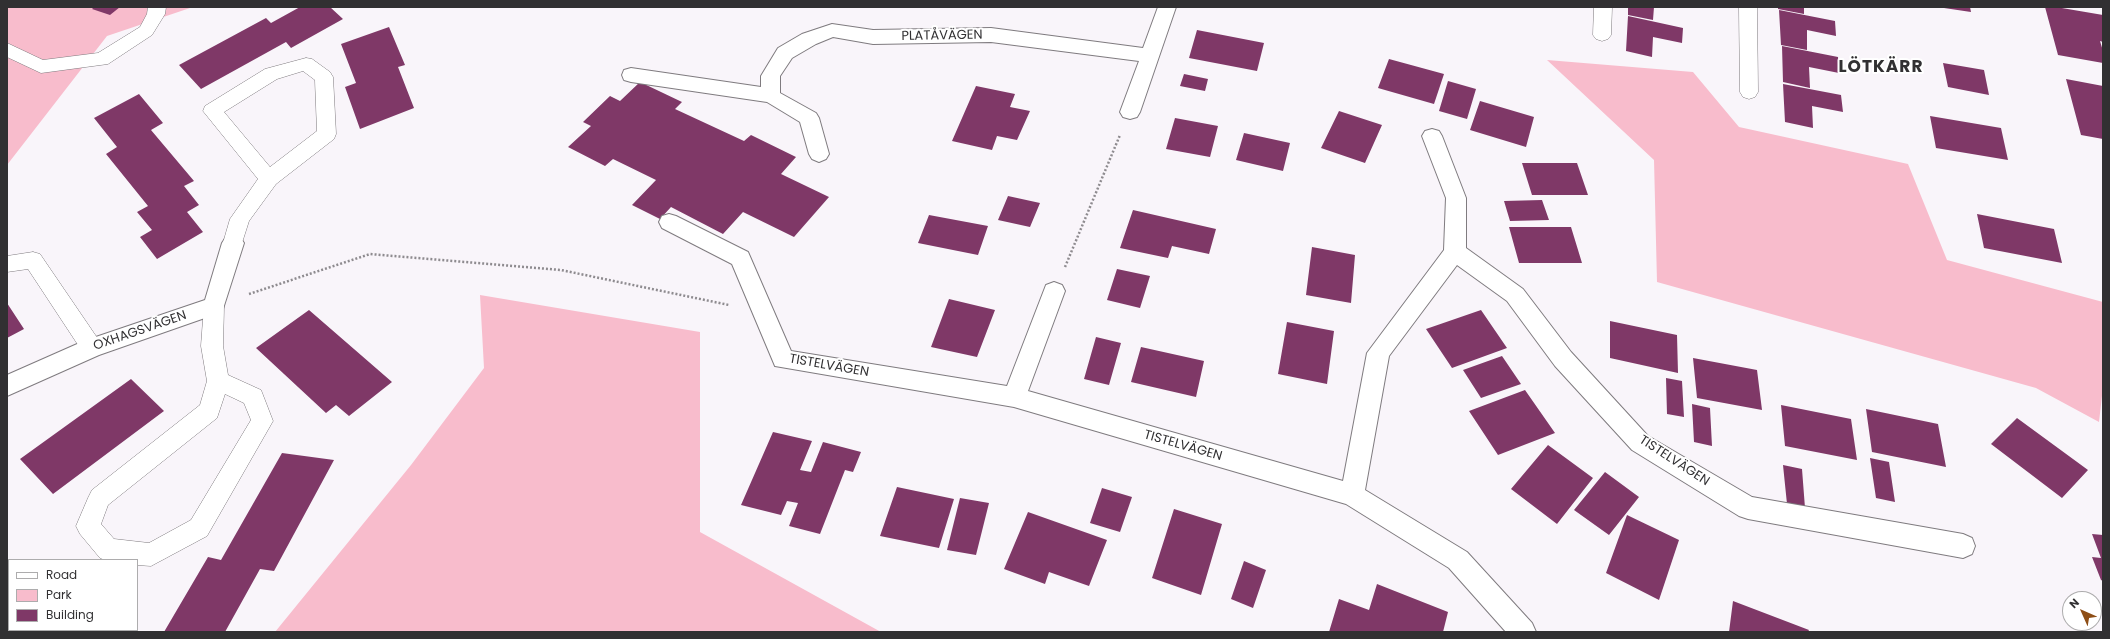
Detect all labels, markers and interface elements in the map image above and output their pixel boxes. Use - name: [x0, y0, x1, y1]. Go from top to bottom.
- street label: PLATÅVÄGEN: [901, 27, 983, 45]
- district label: LÖTKÄRR: [1838, 58, 1924, 78]
- street label: OXHAGSVÄGEN: [91, 308, 189, 354]
- street label: TISTELVÄGEN: [788, 351, 870, 381]
- street label: TISTELVÄGEN: [1142, 427, 1224, 465]
- street label: TISTELVÄGEN: [1636, 432, 1712, 490]
- legend: [8, 559, 138, 631]
- text: Road: [46, 566, 77, 583]
- text: Park: [46, 586, 72, 603]
- north arrow: [2062, 591, 2102, 631]
- text: N: [2066, 595, 2083, 612]
- text: Building: [46, 606, 94, 623]

